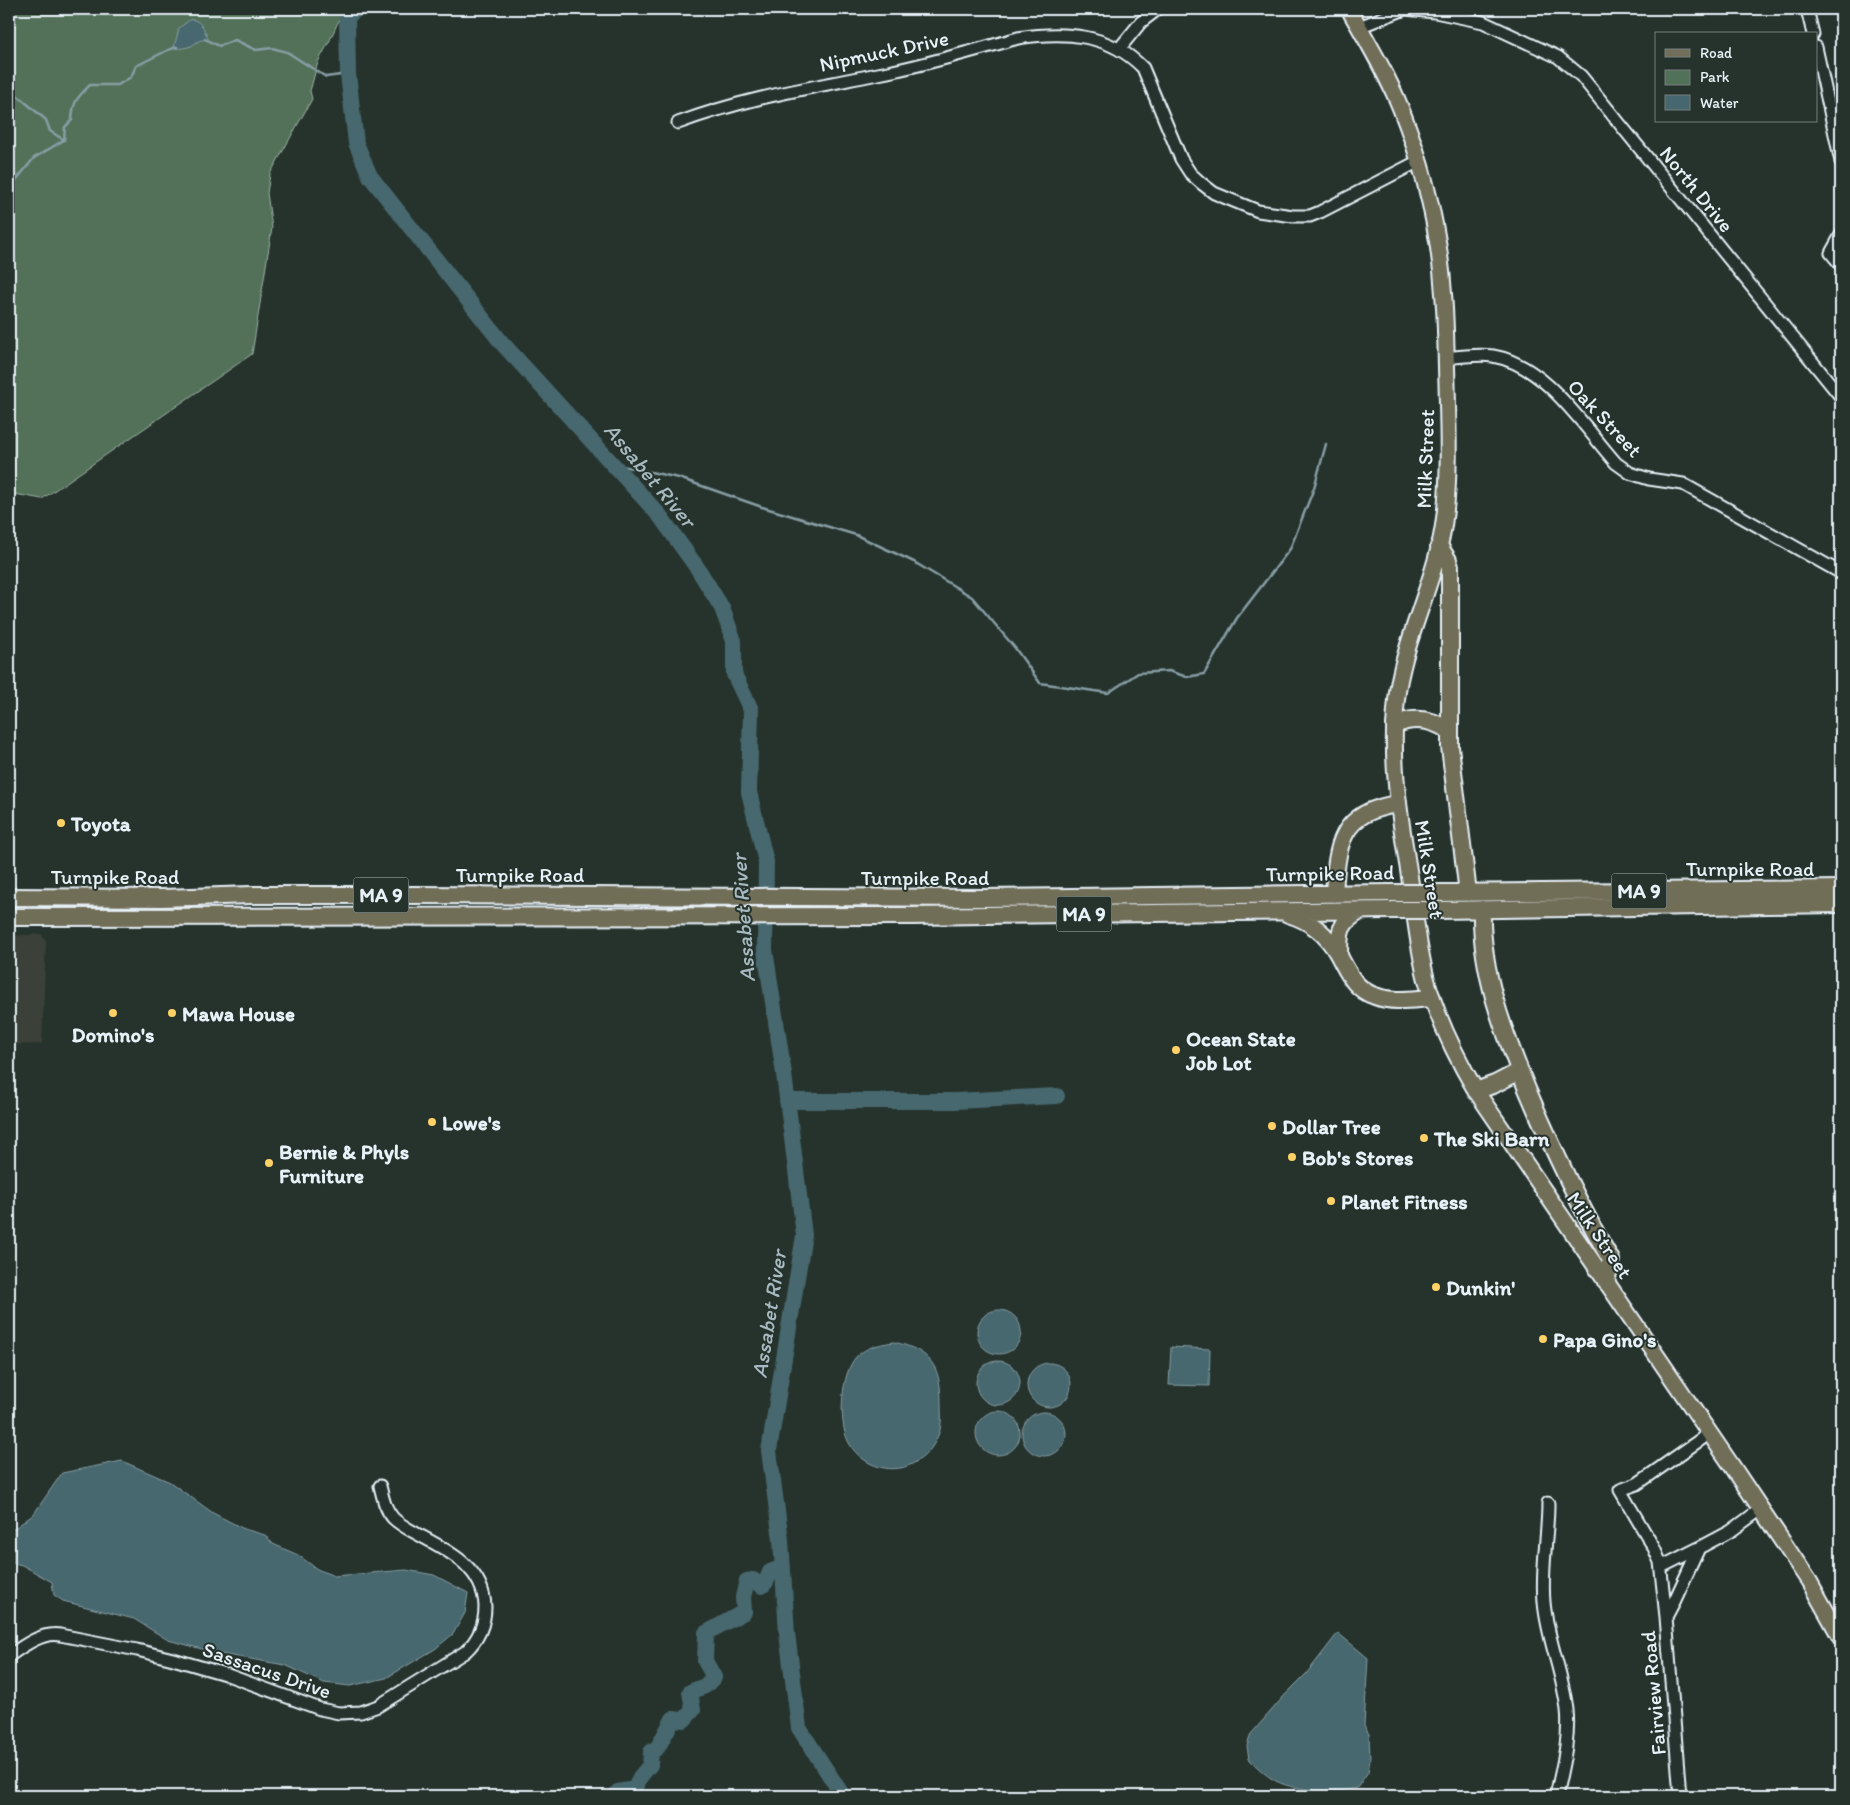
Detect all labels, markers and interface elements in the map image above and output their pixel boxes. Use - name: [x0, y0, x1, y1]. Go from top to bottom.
- street label: Nipmuck Drive: [817, 25, 951, 77]
- legend: [1655, 32, 1818, 122]
- text: Road: [1700, 44, 1733, 62]
- text: Park: [1700, 68, 1730, 86]
- text: Water: [1700, 94, 1739, 112]
- street label: North Drive: [1655, 141, 1739, 237]
- street label: Oak Street: [1563, 374, 1647, 462]
- street label: Milk Street: [1411, 409, 1439, 509]
- water label: Assabet River: [598, 417, 703, 535]
- place label: Toyota: [70, 811, 132, 837]
- marker: Toyota: [55, 817, 67, 829]
- street label: Milk Street: [1410, 818, 1450, 920]
- water label: Assabet River: [725, 851, 761, 983]
- street label: Turnpike Road: [1686, 856, 1814, 881]
- street label: Turnpike Road: [1266, 859, 1394, 887]
- street label: Turnpike Road: [456, 862, 584, 887]
- street label: Turnpike Road: [51, 864, 179, 889]
- street label: Turnpike Road: [861, 865, 989, 890]
- road number: MA 9: [1612, 874, 1666, 908]
- road number: MA 9: [354, 878, 408, 912]
- road number: MA 9: [1056, 896, 1112, 932]
- place label: Mawa House: [182, 1001, 295, 1026]
- marker: Domino's: [107, 1007, 119, 1019]
- marker: Mawa House: [166, 1007, 178, 1019]
- place label: Domino's: [72, 1022, 154, 1047]
- place label: Ocean State Job Lot: [1185, 1026, 1296, 1075]
- marker: Ocean State Job Lot: [1170, 1044, 1182, 1056]
- place label: Lowe's: [442, 1110, 501, 1135]
- place label: Dollar Tree: [1282, 1114, 1381, 1139]
- marker: Lowe's: [426, 1116, 438, 1128]
- marker: Dollar Tree: [1266, 1120, 1278, 1132]
- place label: The Ski Barn: [1433, 1126, 1549, 1151]
- marker: The Ski Barn: [1418, 1132, 1430, 1144]
- place label: Bernie & Phyls Furniture: [279, 1139, 409, 1188]
- place label: Bob's Stores: [1302, 1145, 1413, 1170]
- marker: Bob's Stores: [1286, 1151, 1298, 1163]
- marker: Bernie & Phyls Furniture: [263, 1157, 275, 1169]
- street label: Milk Street: [1562, 1187, 1638, 1283]
- place label: Planet Fitness: [1341, 1189, 1468, 1214]
- marker: Planet Fitness: [1325, 1195, 1337, 1207]
- water label: Assabet River: [746, 1246, 793, 1380]
- place label: Dunkin': [1446, 1275, 1515, 1300]
- marker: Dunkin': [1430, 1281, 1442, 1293]
- place label: Papa Gino's: [1553, 1327, 1657, 1353]
- marker: Papa Gino's: [1537, 1333, 1549, 1345]
- street label: Fairview Road: [1635, 1629, 1671, 1756]
- street label: Sassacus Drive: [199, 1636, 335, 1704]

